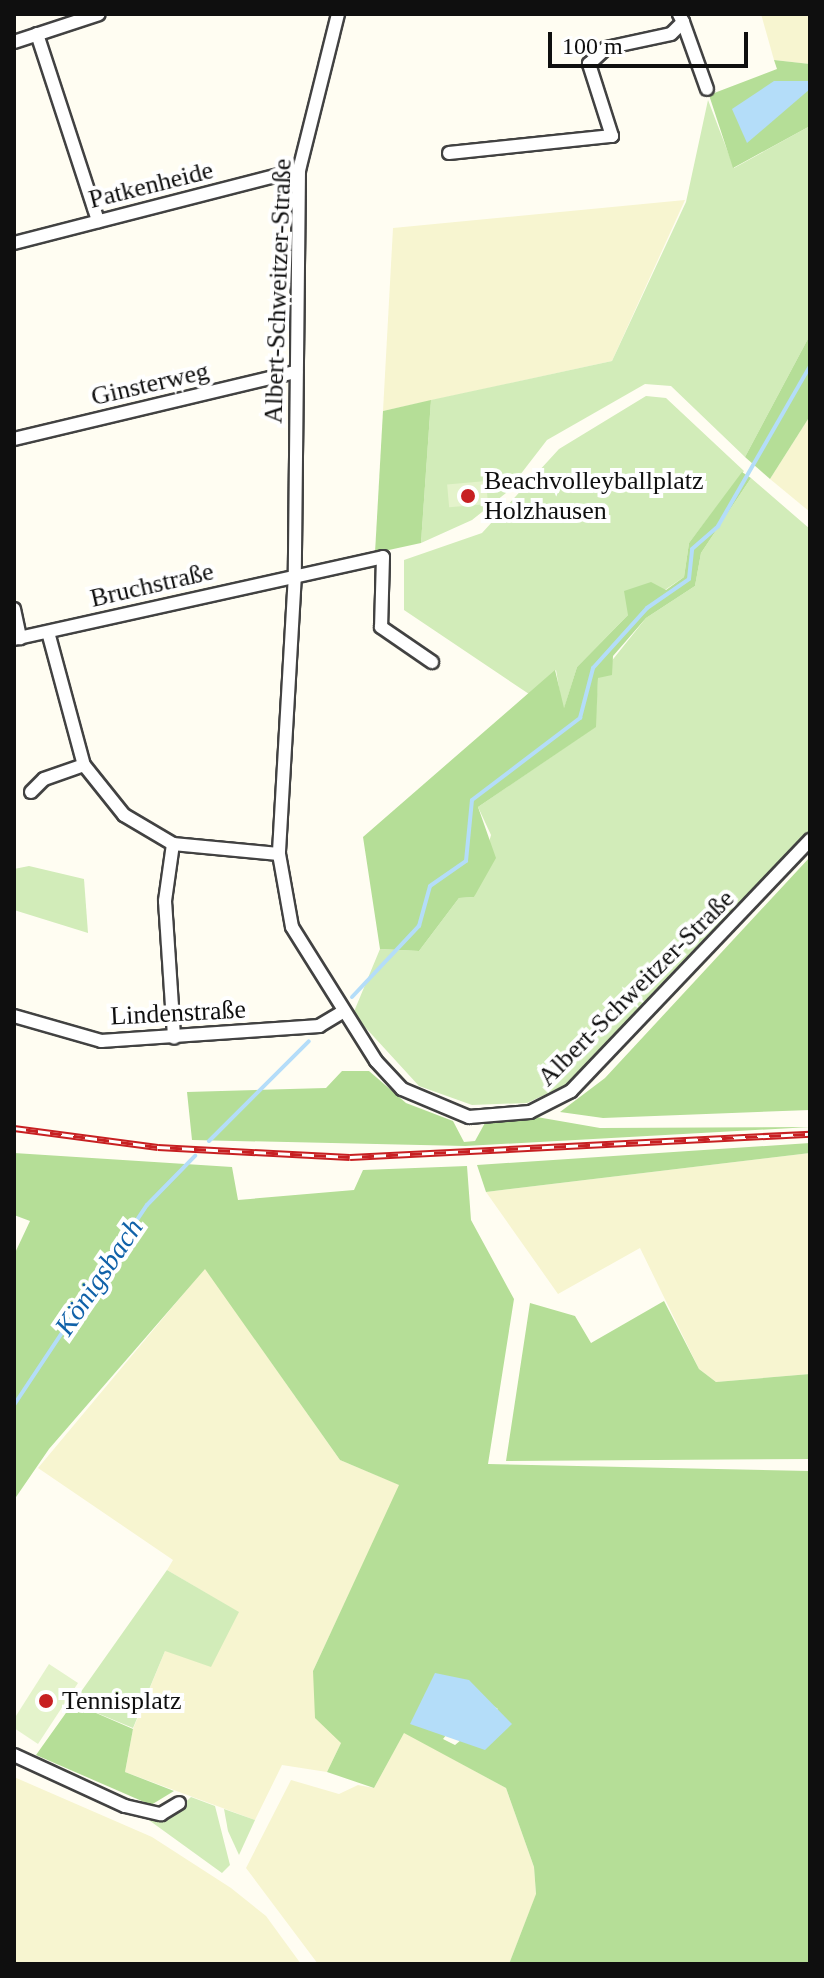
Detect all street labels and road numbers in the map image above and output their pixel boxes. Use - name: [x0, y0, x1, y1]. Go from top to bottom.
- street label: Patkenheide: [86, 154, 216, 216]
- street label: Albert-Schweitzer-Straße: [258, 158, 298, 424]
- street label: Ginsterweg: [88, 355, 212, 413]
- street label: Bruchstraße: [87, 556, 217, 614]
- street label: Albert-Schweitzer-Straße: [531, 883, 741, 1093]
- street label: Lindenstraße: [109, 994, 247, 1032]

